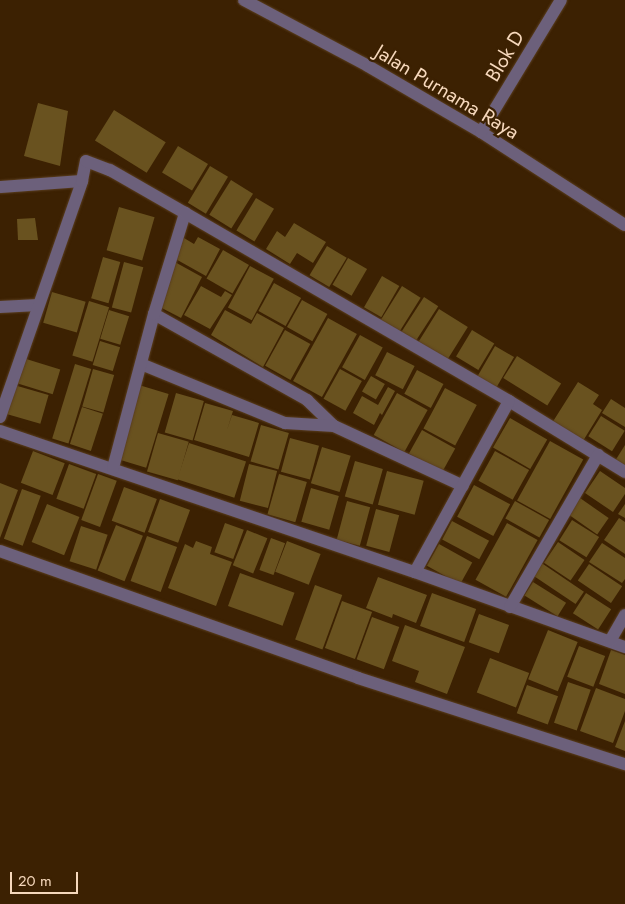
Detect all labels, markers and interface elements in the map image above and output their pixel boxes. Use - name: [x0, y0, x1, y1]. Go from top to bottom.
- street label: Blok D: [481, 26, 529, 86]
- street label: Jalan Purnama Raya: [371, 40, 523, 144]
- scale bar: [12, 862, 80, 894]
- text: 20 m: [18, 870, 52, 892]

